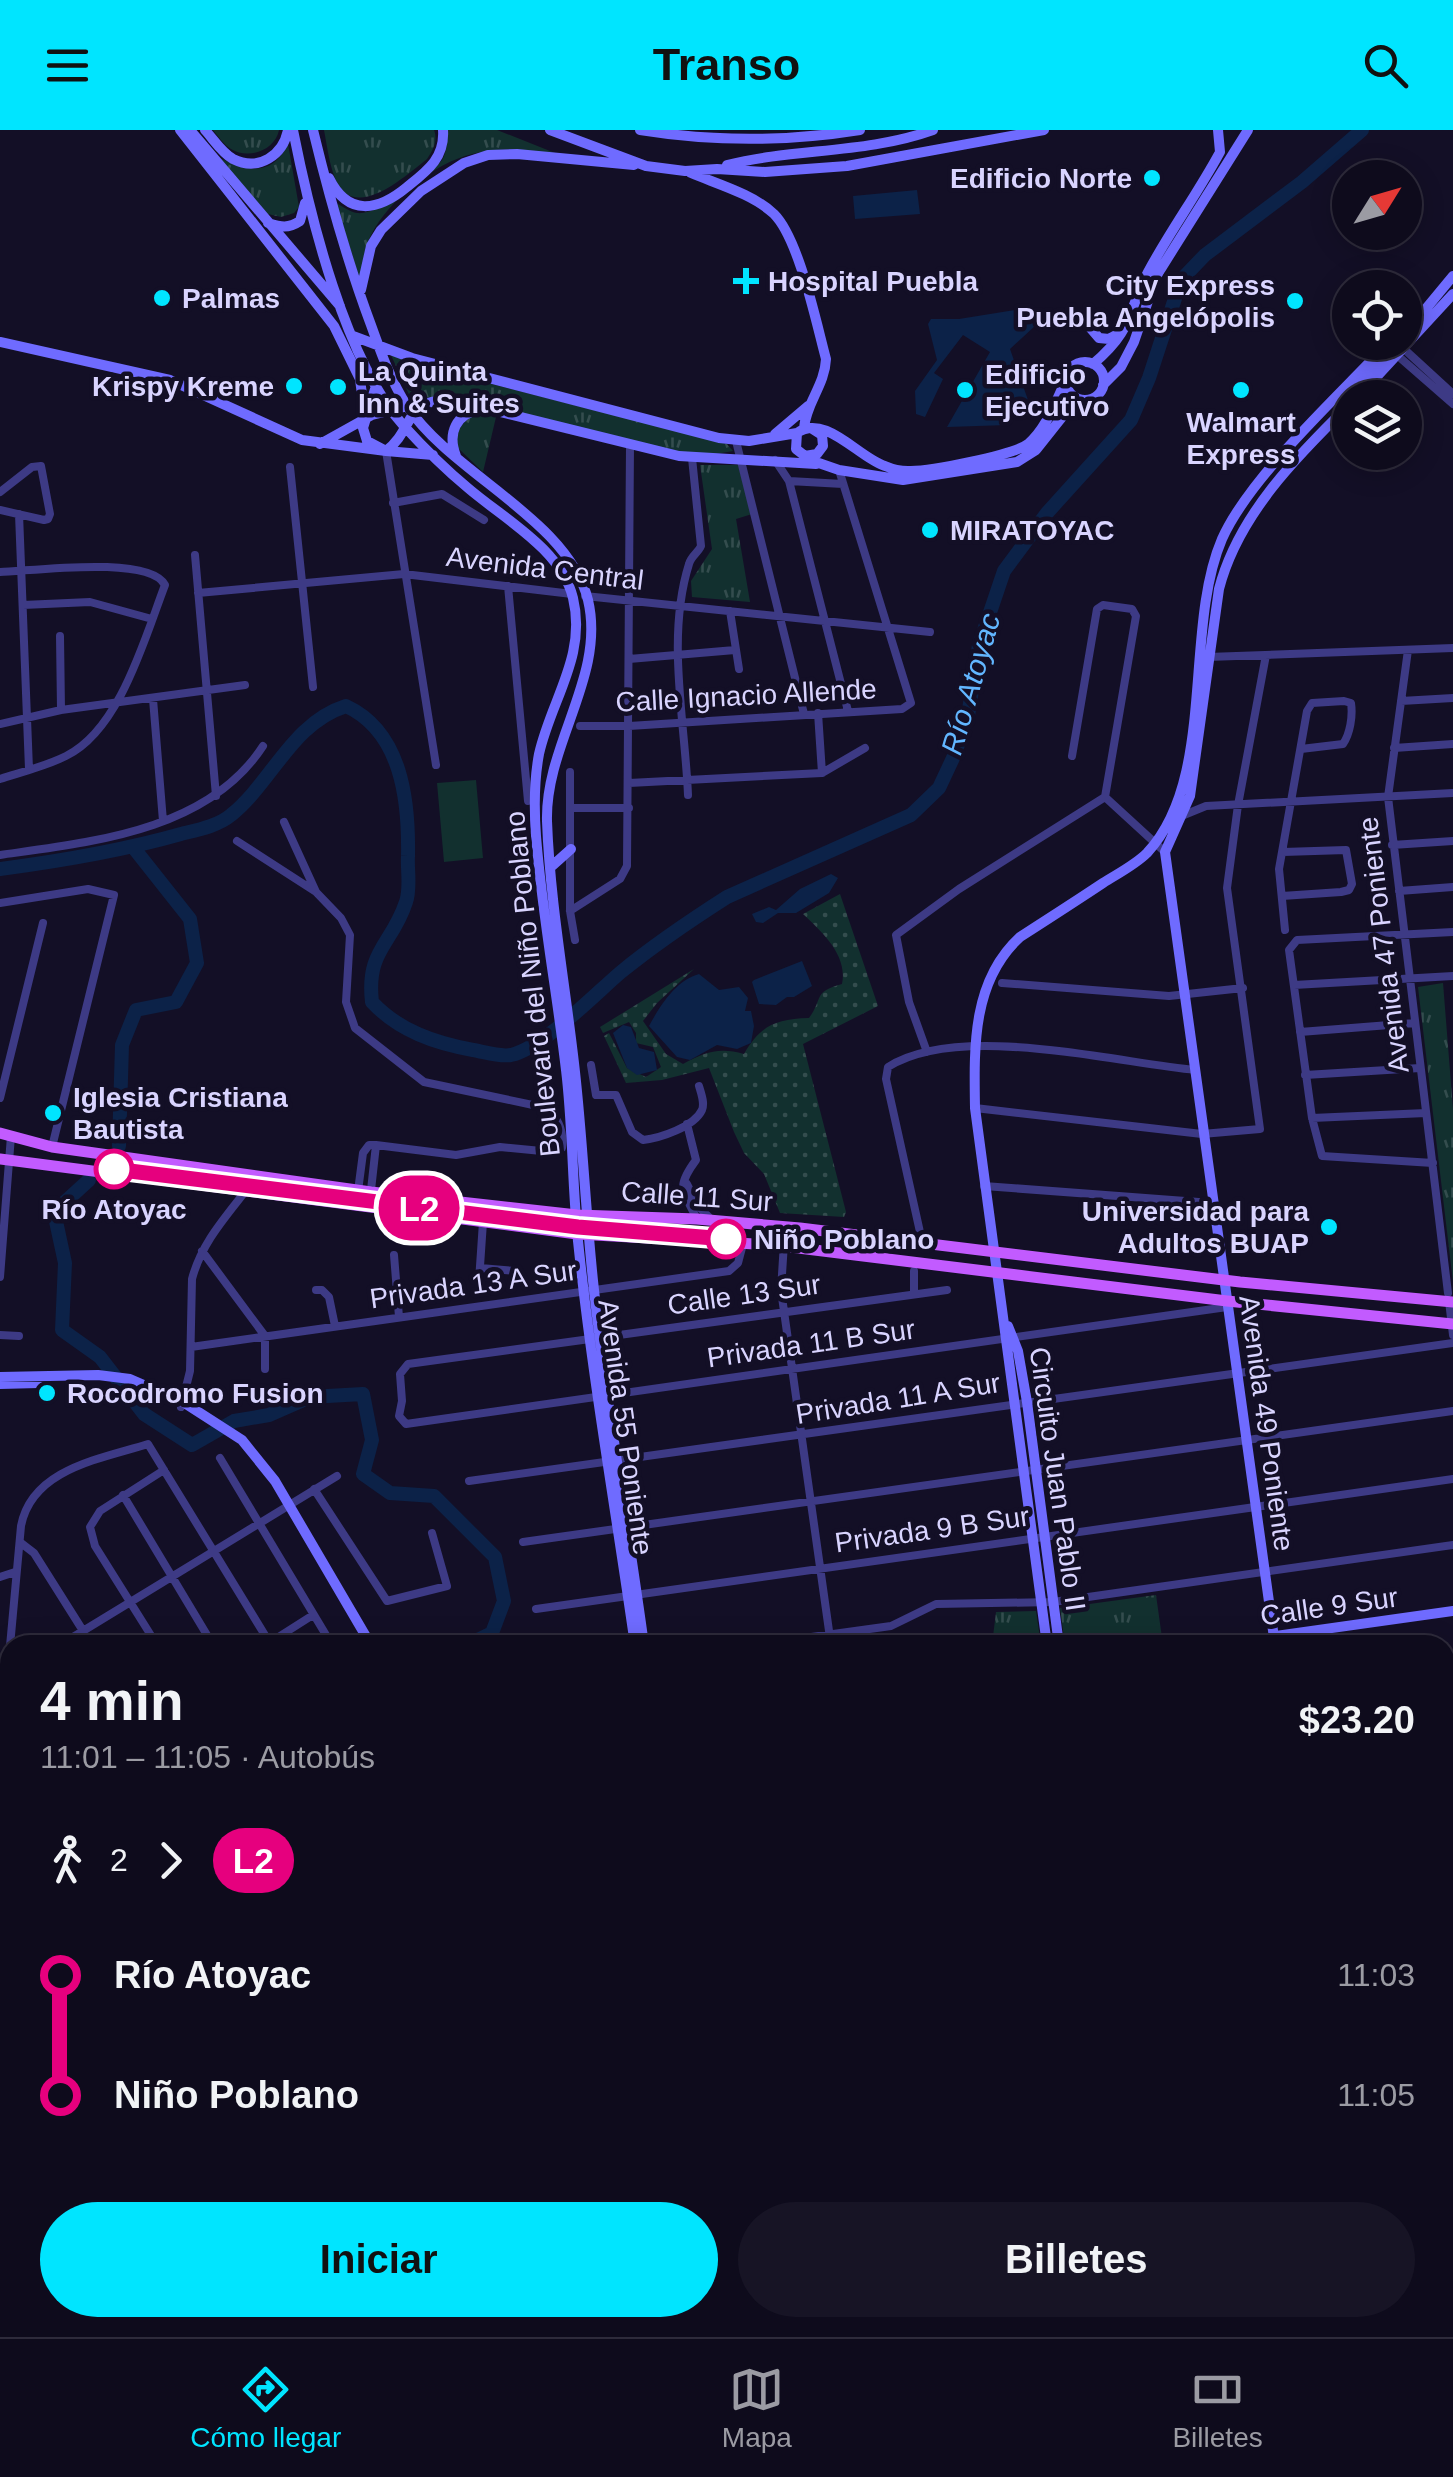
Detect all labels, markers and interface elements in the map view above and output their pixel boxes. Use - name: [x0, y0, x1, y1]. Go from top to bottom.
- icon: menu: [40, 38, 95, 93]
- icon: search: [1358, 38, 1413, 93]
- text: Transo: [653, 39, 800, 90]
- north arrow: [1332, 160, 1422, 250]
- map controls: [1332, 160, 1422, 470]
- place label: Edificio Norte: [950, 163, 1132, 194]
- marker: Edificio Norte: [1141, 167, 1163, 189]
- place label: Hospital Puebla: [768, 266, 978, 297]
- marker: Hospital Puebla: [733, 268, 759, 294]
- place label: City Express Puebla Angelópolis: [1016, 270, 1275, 333]
- button: locate: [1332, 270, 1422, 360]
- place label: Palmas: [182, 283, 280, 314]
- marker: Palmas: [151, 287, 173, 309]
- marker: City Express Puebla Angelópolis: [1284, 290, 1306, 312]
- place label: La Quinta Inn & Suites: [358, 356, 520, 419]
- place label: Edificio Ejecutivo: [985, 359, 1109, 422]
- place label: Krispy Kreme: [92, 371, 274, 402]
- marker: Krispy Kreme: [283, 375, 305, 397]
- marker: La Quinta Inn & Suites: [327, 376, 349, 398]
- marker: Edificio Ejecutivo: [954, 379, 976, 401]
- marker: Walmart Express: [1230, 379, 1252, 401]
- button: layers: [1332, 380, 1422, 470]
- place label: Walmart Express: [1186, 407, 1296, 470]
- place label: MIRATOYAC: [950, 515, 1114, 546]
- marker: MIRATOYAC: [919, 519, 941, 541]
- street label: Avenida Central: [444, 541, 645, 596]
- water label: Río Atoyac: [935, 609, 1006, 758]
- street label: Calle Ignacio Allende: [615, 673, 877, 718]
- street label: Boulevard del Niño Poblano: [499, 810, 566, 1158]
- street label: Avenida 47 Poniente: [1352, 815, 1415, 1075]
- place label: Iglesia Cristiana Bautista: [73, 1082, 288, 1145]
- marker: Iglesia Cristiana Bautista: [42, 1102, 64, 1124]
- marker: Río Atoyac: [95, 1150, 133, 1188]
- line badge: L2: [374, 1176, 464, 1240]
- street label: Calle 11 Sur: [620, 1176, 774, 1217]
- text: L2: [399, 1189, 439, 1228]
- place label: Río Atoyac: [41, 1194, 187, 1225]
- place label: Universidad para Adultos BUAP: [1082, 1196, 1309, 1259]
- marker: Universidad para Adultos BUAP: [1318, 1216, 1340, 1238]
- marker: Niño Poblano: [707, 1220, 745, 1258]
- place label: Niño Poblano: [754, 1224, 934, 1255]
- street label: Privada 13 A Sur: [368, 1255, 579, 1314]
- street label: Calle 13 Sur: [666, 1268, 823, 1321]
- street label: Avenida 49 Poniente: [1233, 1293, 1300, 1553]
- street label: Avenida 55 Poniente: [592, 1297, 659, 1557]
- street label: Privada 11 B Sur: [705, 1314, 917, 1373]
- street label: Circuito Juan Pablo II: [1024, 1345, 1091, 1613]
- street label: Privada 11 A Sur: [794, 1367, 1002, 1430]
- place label: Rocodromo Fusion: [67, 1378, 324, 1409]
- marker: Rocodromo Fusion: [36, 1382, 58, 1404]
- street label: Privada 9 B Sur: [833, 1500, 1031, 1558]
- street label: Calle 9 Sur: [1258, 1582, 1400, 1631]
- text: 4 min: [40, 1670, 184, 1732]
- text: $23.20: [1299, 1699, 1415, 1741]
- text: 11:01 – 11:05 · Autobús: [40, 1739, 375, 1775]
- icon: walk: [40, 1833, 95, 1888]
- icon: forward: [143, 1833, 198, 1888]
- text: L2: [233, 1841, 274, 1880]
- text: 2: [110, 1842, 128, 1878]
- text: Río Atoyac: [114, 1954, 311, 1996]
- text: 11:03: [1337, 1957, 1415, 1993]
- text: Niño Poblano: [114, 2074, 359, 2116]
- text: 11:05: [1337, 2077, 1415, 2113]
- button: Iniciar: [40, 2202, 718, 2317]
- button: Billetes: [738, 2202, 1415, 2317]
- tab: Cómo llegar: [190, 2362, 341, 2454]
- tab: Mapa: [722, 2362, 792, 2454]
- tab: Billetes: [1172, 2362, 1263, 2454]

